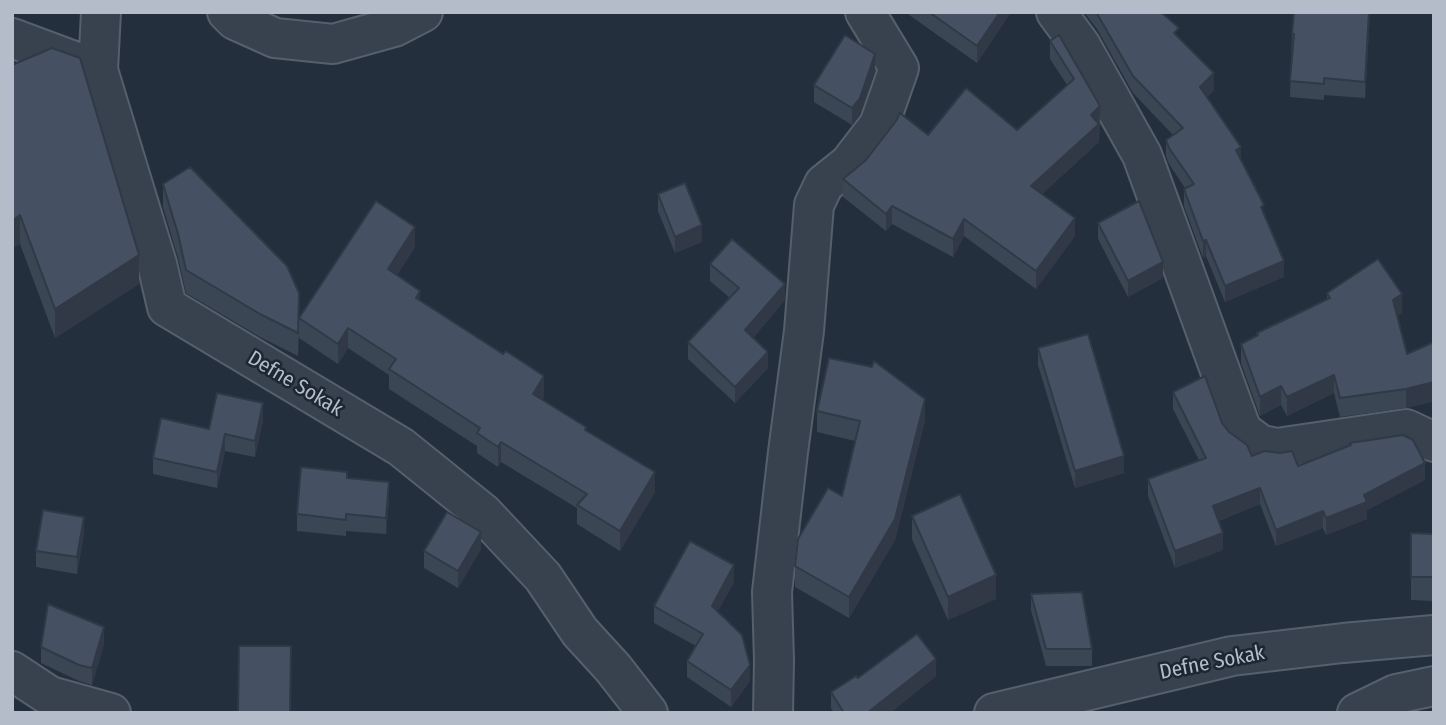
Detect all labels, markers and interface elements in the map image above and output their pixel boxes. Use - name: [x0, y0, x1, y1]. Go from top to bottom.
- street label: Defne Sokak: [243, 346, 347, 422]
- street label: Defne Sokak: [1157, 640, 1267, 686]

